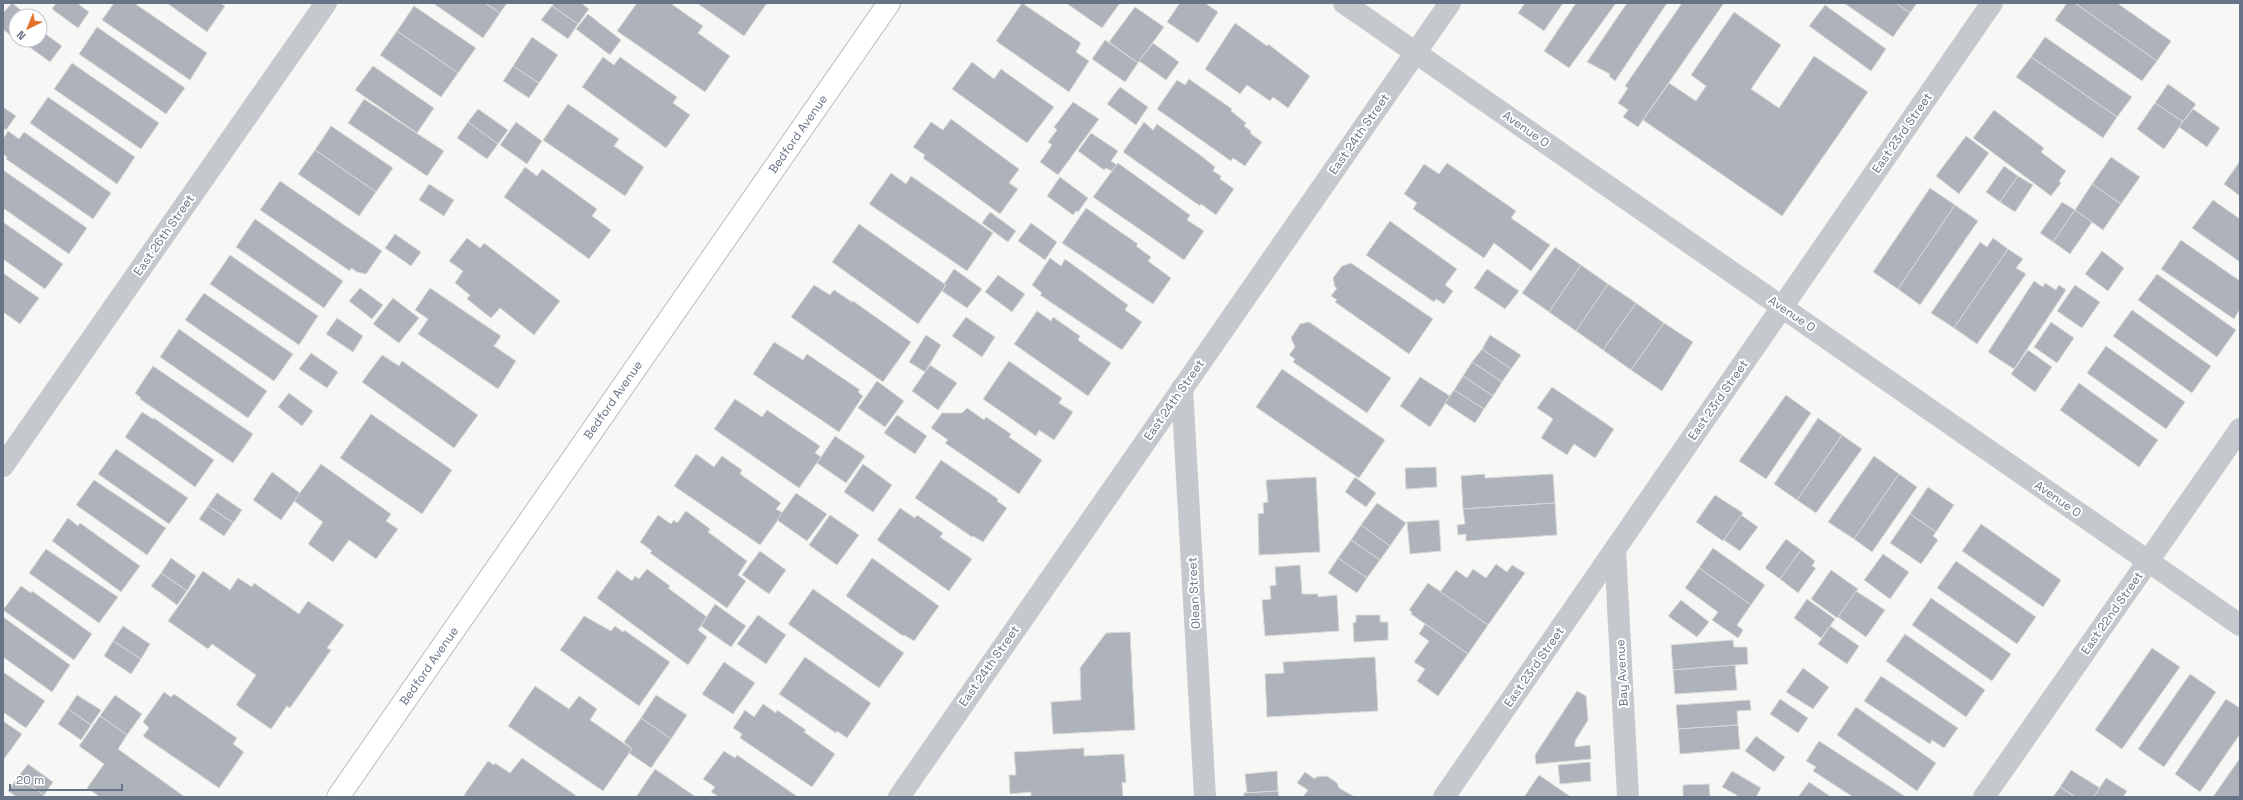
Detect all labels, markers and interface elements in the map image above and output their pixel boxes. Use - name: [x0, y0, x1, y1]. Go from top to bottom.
- north arrow: [8, 8, 48, 48]
- text: N: [14, 28, 29, 43]
- street label: East 24th Street: [1325, 90, 1393, 178]
- street label: East 23rd Street: [1868, 90, 1936, 176]
- street label: Bedford Avenue: [765, 92, 831, 176]
- street label: Avenue O: [1499, 107, 1553, 151]
- street label: East 26th Street: [130, 191, 198, 279]
- street label: Avenue O: [1765, 292, 1819, 336]
- street label: East 24th Street: [1140, 356, 1208, 444]
- street label: East 23rd Street: [1684, 357, 1752, 443]
- street label: Bedford Avenue: [580, 358, 646, 442]
- street label: Avenue O: [2031, 477, 2085, 521]
- street label: Olean Street: [1184, 557, 1204, 629]
- street label: East 22nd Street: [2077, 568, 2147, 658]
- street label: East 24th Street: [955, 622, 1023, 710]
- street label: Bedford Avenue: [396, 624, 462, 708]
- street label: East 23rd Street: [1500, 624, 1568, 710]
- street label: Bay Avenue: [1612, 639, 1632, 707]
- scale bar: [10, 766, 122, 792]
- text: 20 m: [16, 772, 44, 788]

